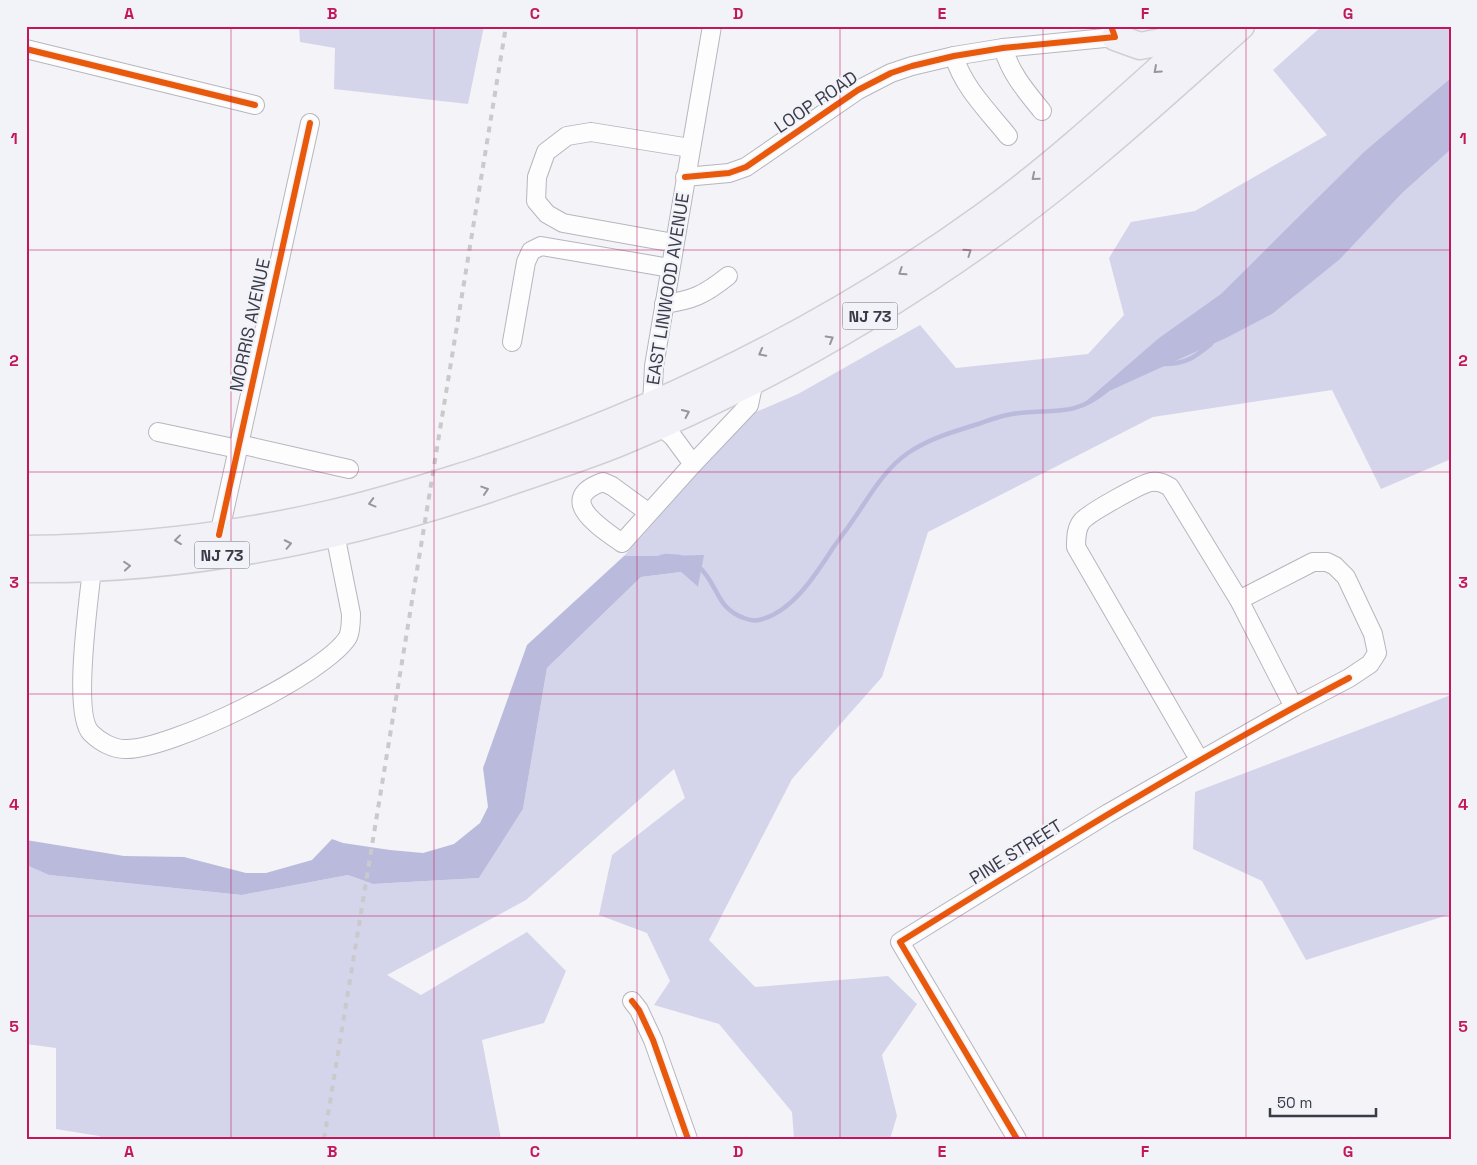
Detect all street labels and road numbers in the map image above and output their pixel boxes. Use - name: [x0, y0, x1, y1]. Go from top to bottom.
- street label: LOOP ROAD: [770, 65, 862, 138]
- street label: EAST LINWOOD AVENUE: [641, 191, 694, 387]
- street label: MORRIS AVENUE: [224, 256, 275, 394]
- road number: NJ 73: [842, 302, 898, 330]
- road number: NJ 73: [194, 542, 250, 568]
- street label: PINE STREET: [965, 814, 1067, 889]

